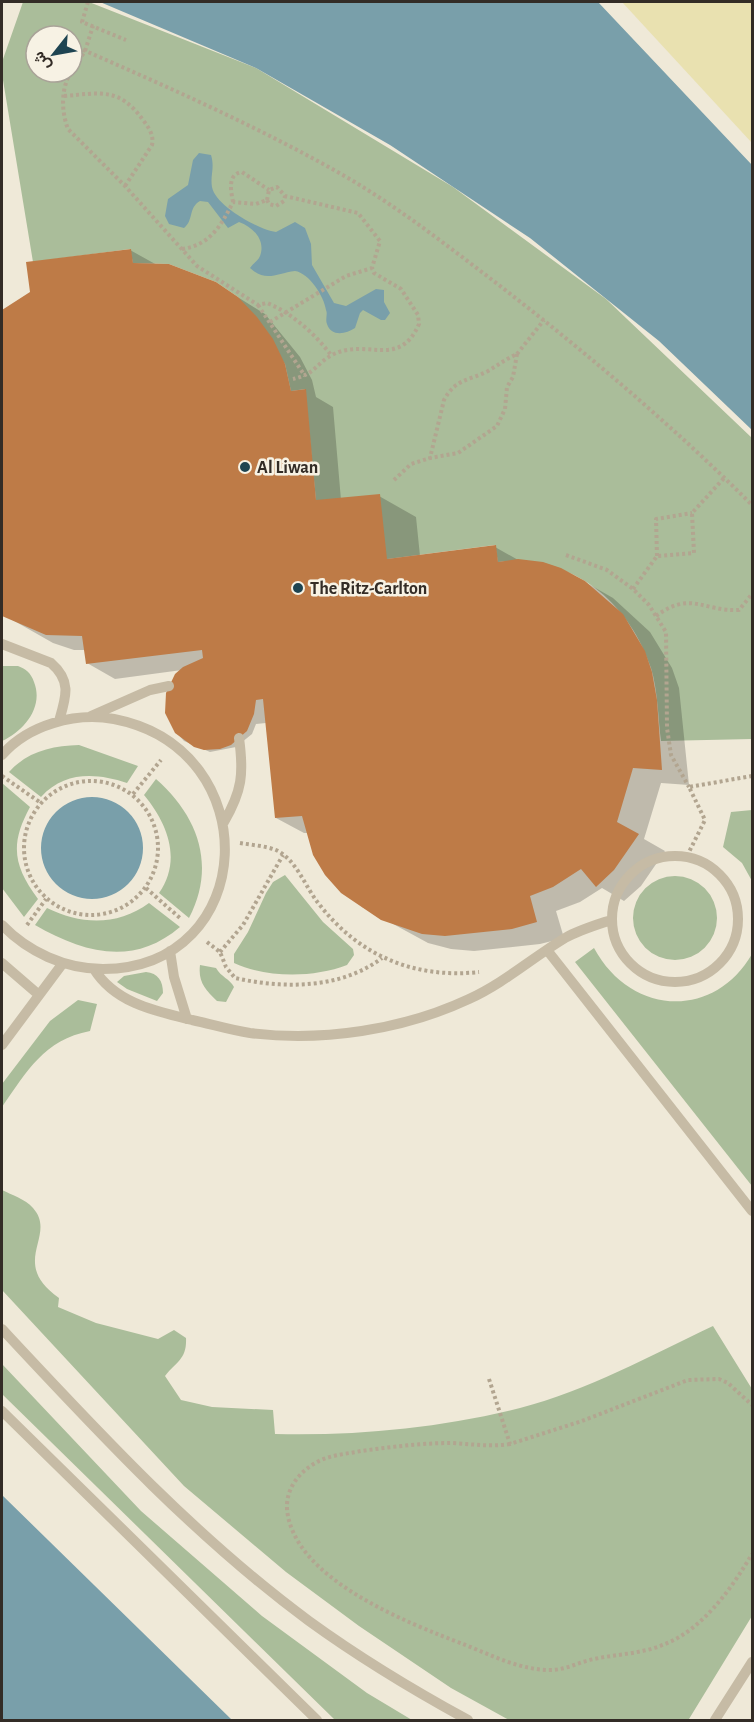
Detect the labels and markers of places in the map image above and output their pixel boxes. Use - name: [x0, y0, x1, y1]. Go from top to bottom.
- place label: Al Liwan: [257, 459, 318, 477]
- marker: Al Liwan: [238, 460, 252, 474]
- place label: The Ritz-Carlton: [310, 580, 427, 598]
- marker: The Ritz-Carlton: [291, 581, 305, 595]

